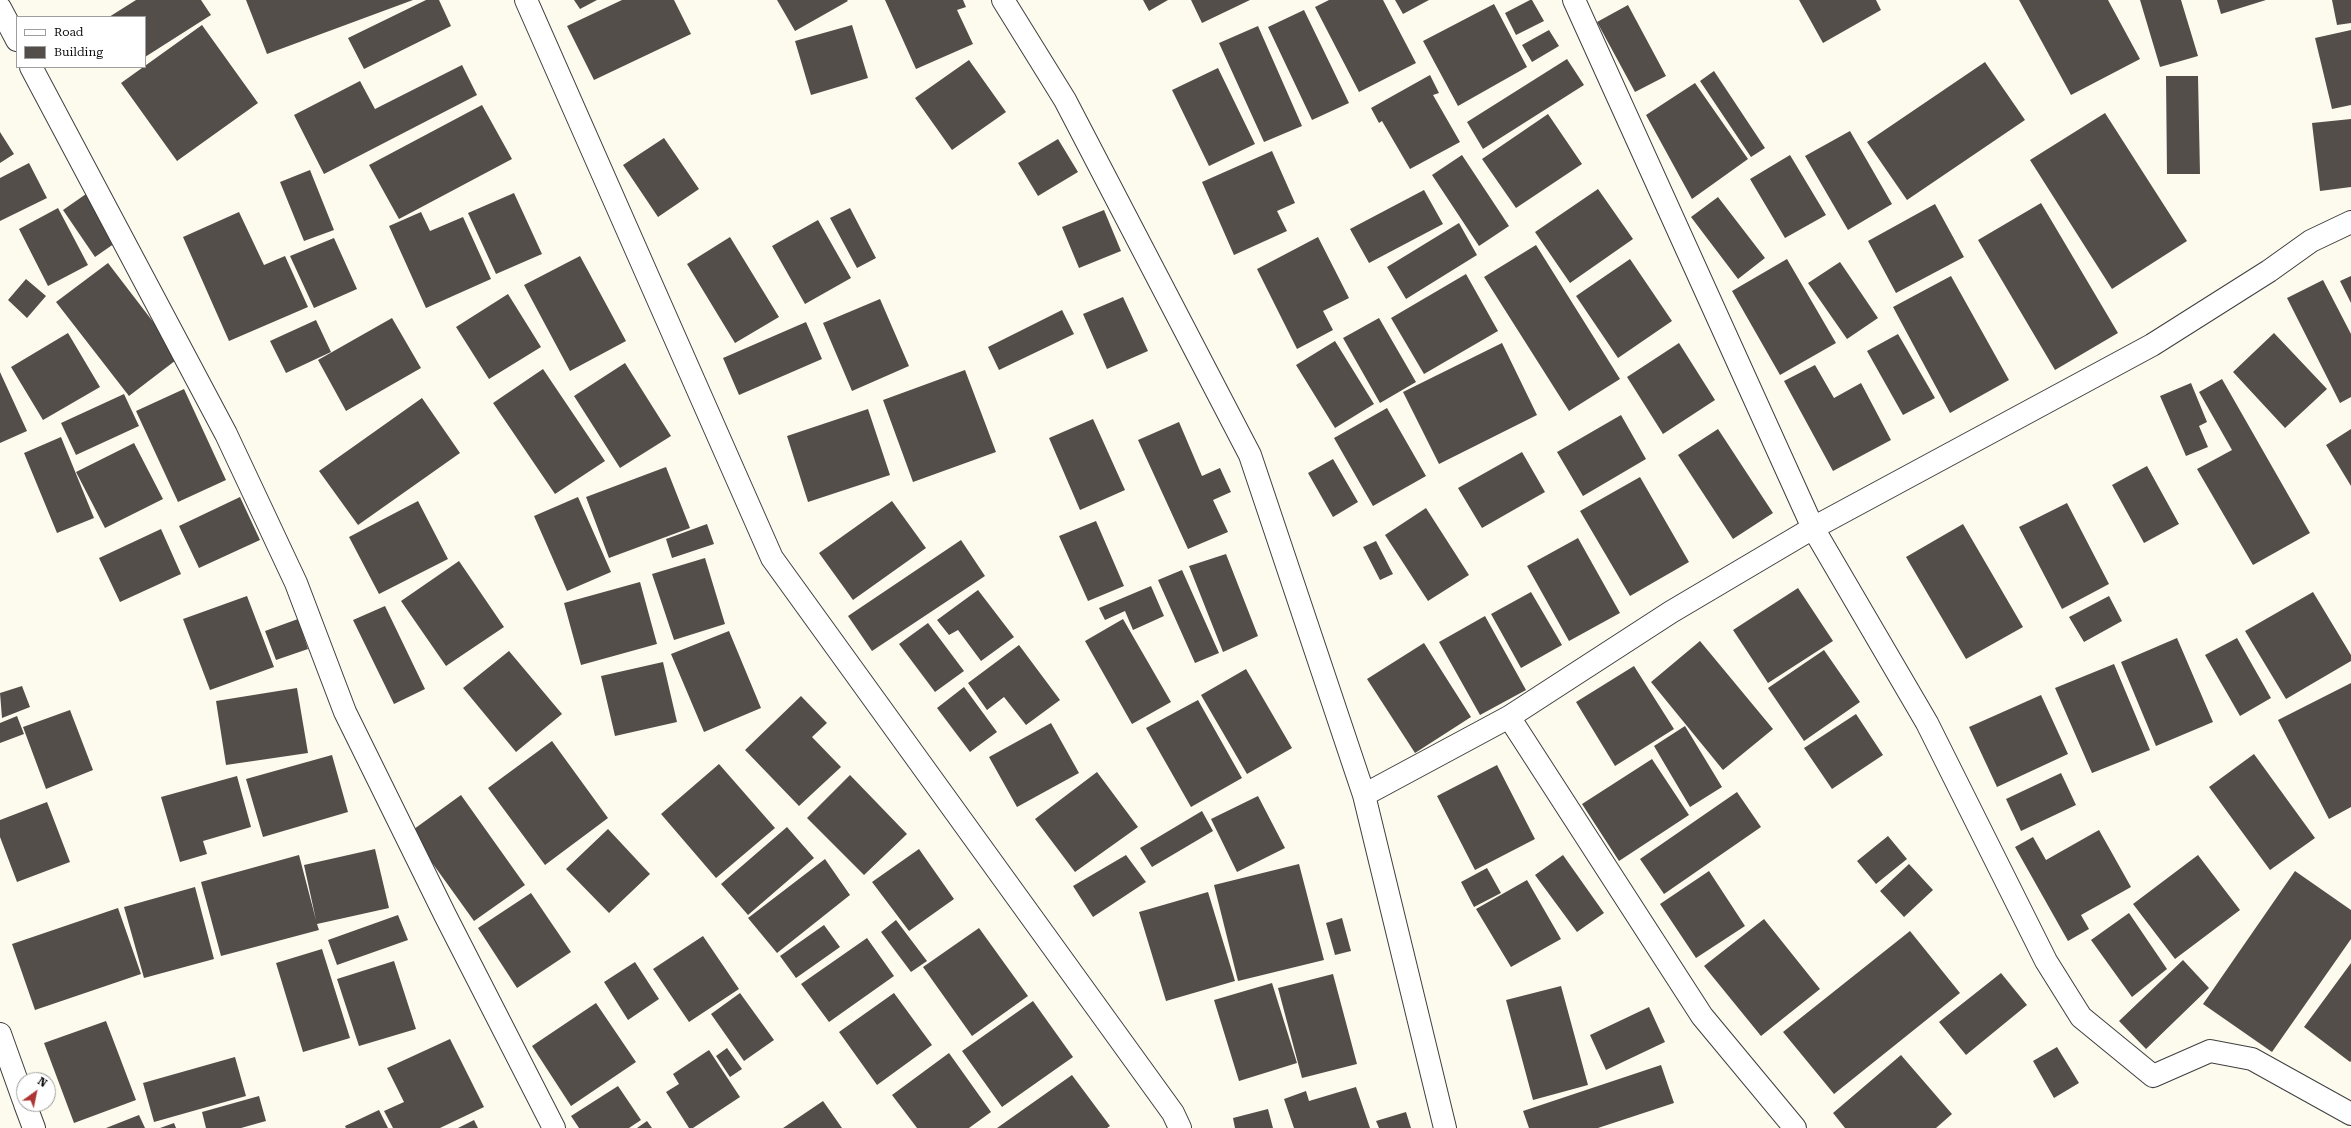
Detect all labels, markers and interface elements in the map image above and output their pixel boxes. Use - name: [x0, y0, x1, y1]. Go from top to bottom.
- legend: [16, 16, 146, 68]
- text: Road: [54, 25, 83, 39]
- text: Building: [54, 45, 103, 59]
- north arrow: [16, 1072, 56, 1112]
- text: N: [35, 1075, 49, 1090]

